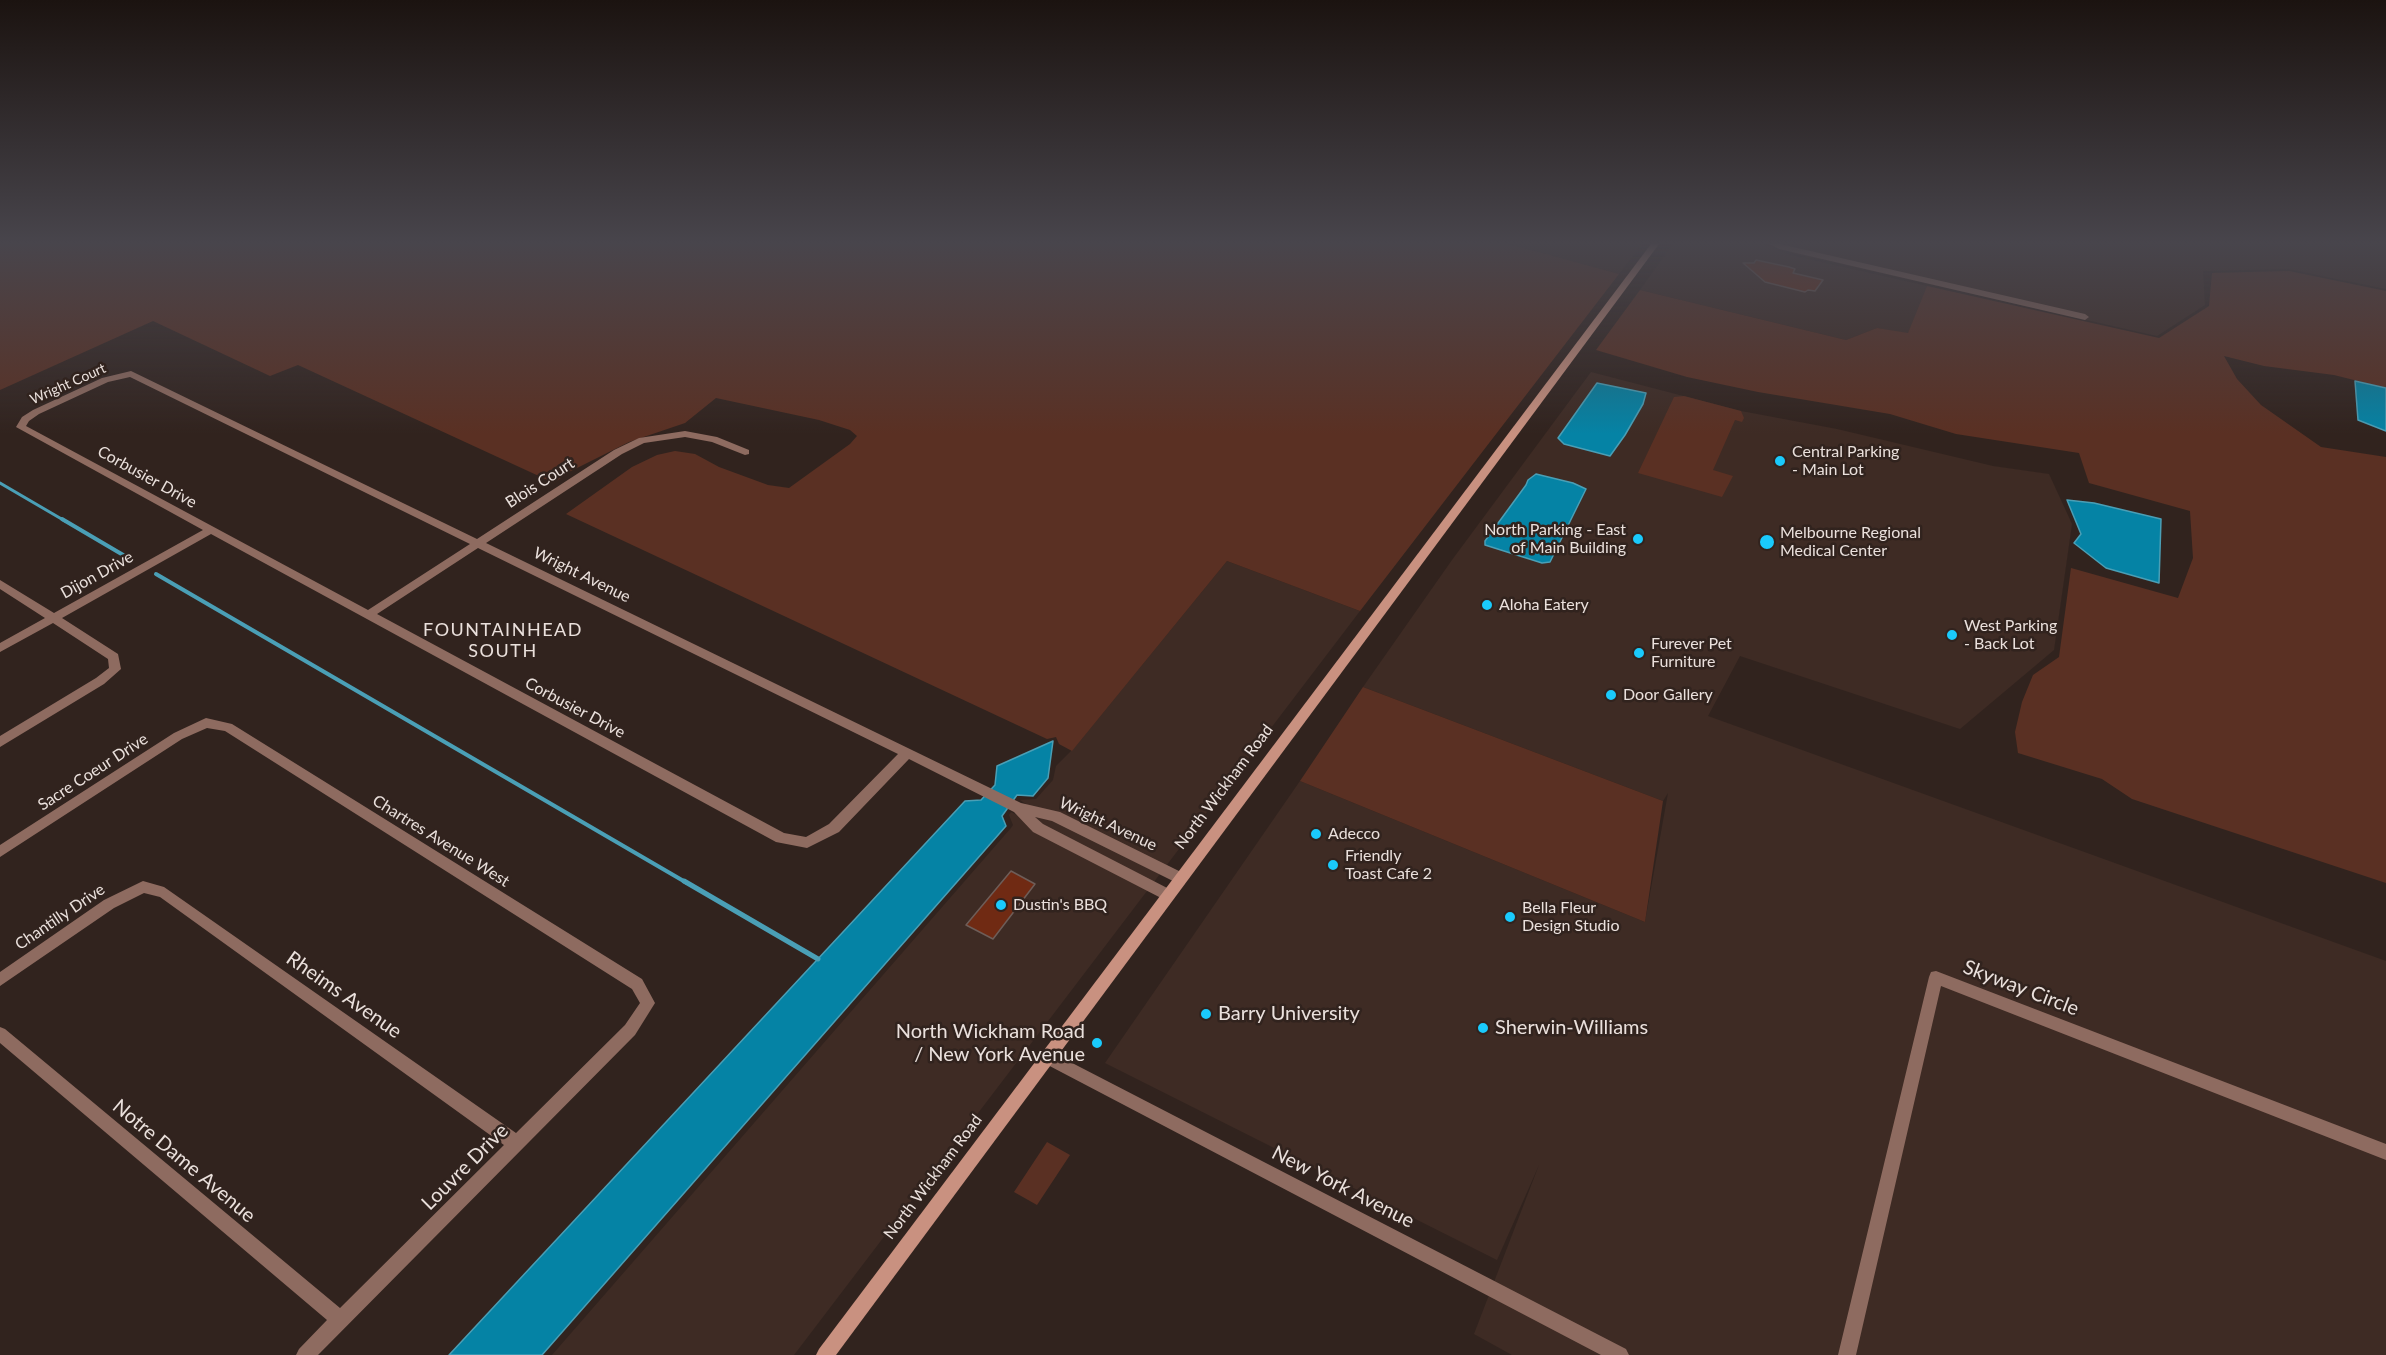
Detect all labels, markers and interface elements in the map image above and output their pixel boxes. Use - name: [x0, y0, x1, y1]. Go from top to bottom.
- street label: Wright Court: [28, 360, 108, 408]
- street label: Corbusier Drive: [94, 442, 200, 512]
- place label: Central Parking - Main Lot: [1792, 442, 1899, 480]
- street label: Blois Court: [502, 454, 578, 512]
- marker: Central Parking - Main Lot: [1773, 454, 1787, 468]
- place label: North Parking - East of Main Building: [1484, 520, 1626, 558]
- place label: Melbourne Regional Medical Center: [1780, 523, 1921, 561]
- marker: North Parking - East of Main Building: [1631, 532, 1645, 546]
- marker: Melbourne Regional Medical Center: [1758, 533, 1776, 551]
- street label: Wright Avenue: [530, 543, 634, 607]
- street label: Dijon Drive: [57, 547, 137, 603]
- place label: Aloha Eatery: [1499, 595, 1589, 615]
- marker: Aloha Eatery: [1480, 598, 1494, 612]
- place label: West Parking - Back Lot: [1964, 616, 2057, 654]
- district label: FOUNTAINHEAD SOUTH: [423, 619, 583, 662]
- marker: West Parking - Back Lot: [1945, 628, 1959, 642]
- place label: Furever Pet Furniture: [1651, 634, 1732, 672]
- marker: Furever Pet Furniture: [1632, 646, 1646, 660]
- street label: Corbusier Drive: [522, 674, 628, 742]
- place label: Door Gallery: [1623, 685, 1713, 705]
- marker: Door Gallery: [1604, 688, 1618, 702]
- street label: North Wickham Road: [1171, 721, 1277, 853]
- street label: Sacre Coeur Drive: [34, 729, 152, 815]
- street label: Chartres Avenue West: [369, 791, 513, 891]
- street label: Wright Avenue: [1056, 793, 1160, 855]
- place label: Adecco: [1328, 824, 1380, 844]
- marker: Adecco: [1309, 827, 1323, 841]
- place label: Friendly Toast Cafe 2: [1345, 846, 1432, 884]
- marker: Friendly Toast Cafe 2: [1326, 858, 1340, 872]
- street label: Chantilly Drive: [11, 880, 109, 954]
- place label: Dustin's BBQ: [1013, 895, 1107, 915]
- marker: Dustin's BBQ: [994, 898, 1008, 912]
- place label: Bella Fleur Design Studio: [1522, 898, 1619, 936]
- marker: Bella Fleur Design Studio: [1503, 910, 1517, 924]
- street label: Rheims Avenue: [282, 946, 406, 1044]
- street label: Skyway Circle: [1960, 955, 2082, 1021]
- place label: Barry University: [1218, 1002, 1360, 1026]
- marker: Barry University: [1199, 1007, 1213, 1021]
- place label: Sherwin-Williams: [1495, 1016, 1648, 1040]
- place label: North Wickham Road / New York Avenue: [896, 1020, 1085, 1067]
- marker: Sherwin-Williams: [1476, 1021, 1490, 1035]
- marker: North Wickham Road / New York Avenue: [1090, 1036, 1104, 1050]
- street label: Notre Dame Avenue: [108, 1094, 260, 1228]
- street label: North Wickham Road: [880, 1111, 986, 1243]
- street label: Louvre Drive: [417, 1119, 513, 1215]
- street label: New York Avenue: [1268, 1141, 1418, 1233]

